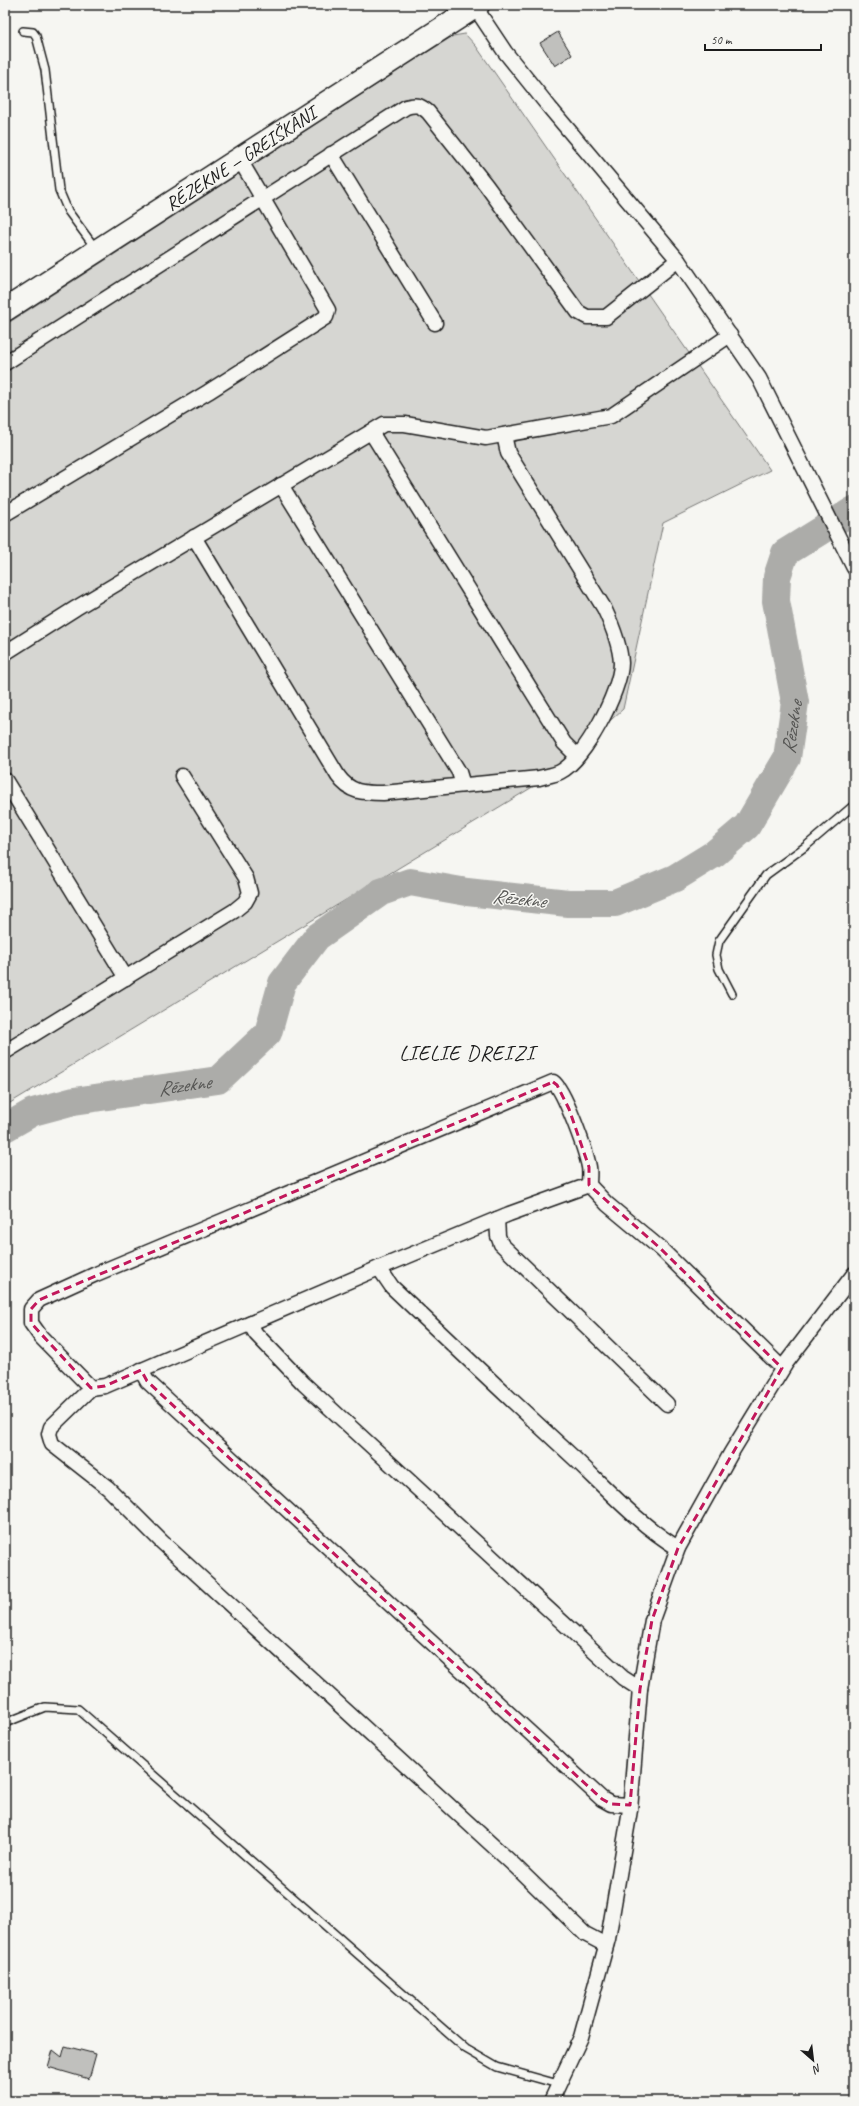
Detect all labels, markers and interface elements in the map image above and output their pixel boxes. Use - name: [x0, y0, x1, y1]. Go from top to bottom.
- scale bar: [705, 26, 821, 52]
- text: 50 m: [711, 32, 733, 48]
- street label: RĒZEKNE — GREIŠKĀNI: [161, 99, 324, 216]
- water label: Rēzekne: [776, 696, 808, 755]
- water label: Rēzekne: [491, 883, 550, 914]
- district label: LIELIE DREIZI: [399, 1040, 538, 1066]
- water label: Rēzekne: [156, 1069, 216, 1102]
- north arrow: [793, 2040, 833, 2080]
- text: N: [809, 2061, 824, 2078]

